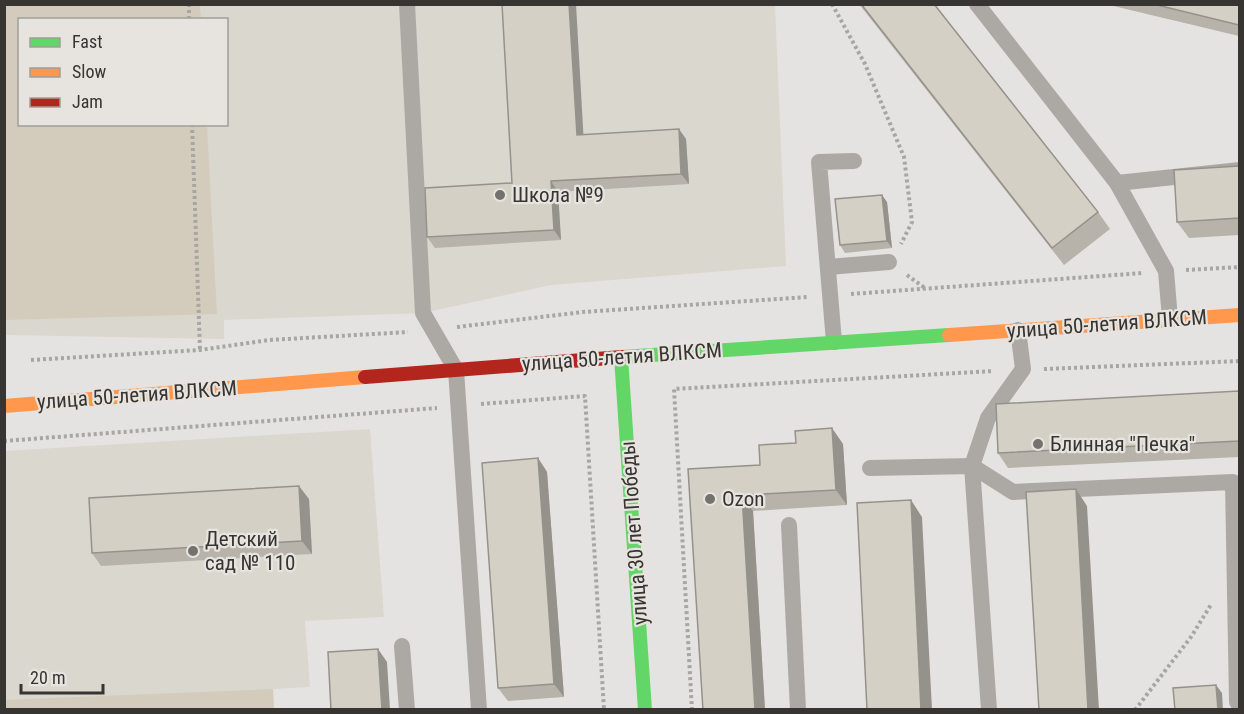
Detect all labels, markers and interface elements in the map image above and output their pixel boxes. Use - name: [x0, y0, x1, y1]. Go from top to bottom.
- legend: [18, 18, 228, 126]
- text: Fast: [72, 31, 103, 52]
- text: Slow: [72, 61, 107, 82]
- text: Jam: [72, 91, 103, 112]
- place label: Школа №9: [512, 183, 604, 207]
- marker: Школа №9: [493, 188, 507, 202]
- street label: улица 50-летия ВЛКСМ: [1006, 305, 1208, 343]
- street label: улица 50-летия ВЛКСМ: [521, 338, 723, 376]
- street label: улица 50-летия ВЛКСМ: [36, 376, 238, 414]
- place label: Блинная "Печка": [1050, 432, 1195, 456]
- marker: Блинная "Печка": [1031, 437, 1045, 451]
- street label: улица 30 лет Победы: [616, 440, 652, 626]
- place label: Ozon: [722, 487, 764, 511]
- marker: Ozon: [703, 492, 717, 506]
- place label: Детский сад № 110: [205, 527, 295, 575]
- marker: Детский сад № 110: [186, 544, 200, 558]
- scale bar: [21, 657, 104, 695]
- text: 20 m: [30, 667, 65, 688]

